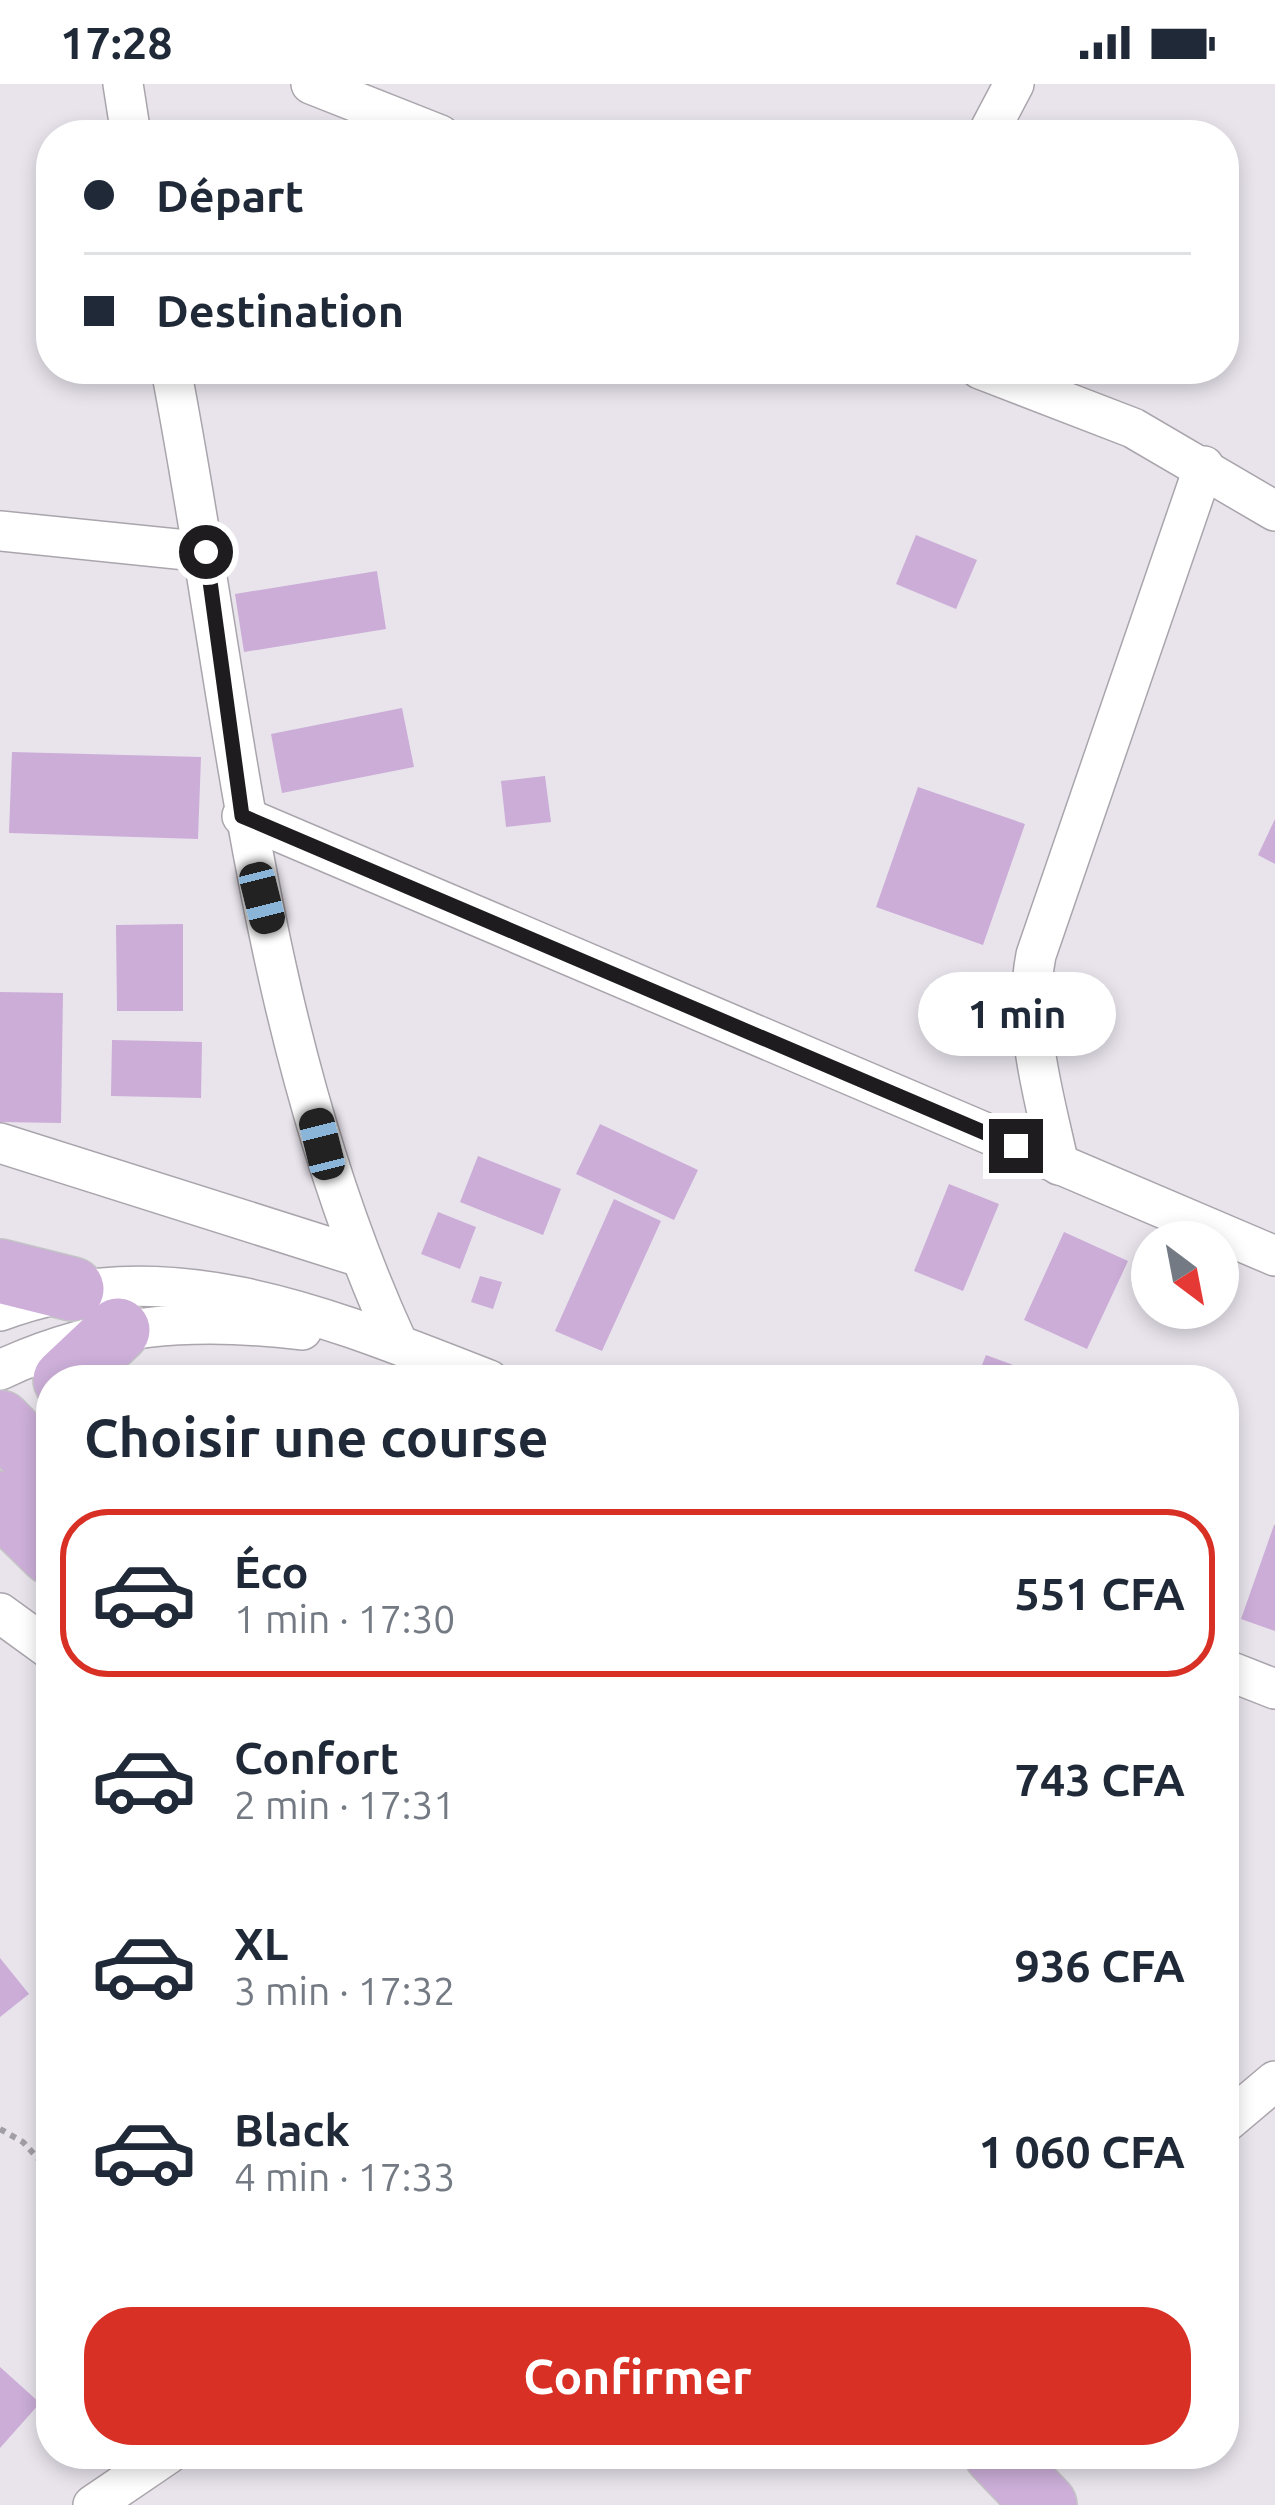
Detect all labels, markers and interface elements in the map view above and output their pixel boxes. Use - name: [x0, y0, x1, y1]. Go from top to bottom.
- text: 17:28: [60, 17, 173, 68]
- text: Départ: [156, 170, 304, 221]
- text: Destination: [156, 285, 404, 336]
- route start: [179, 525, 233, 579]
- car: [236, 859, 288, 937]
- callout: 1 min: [917, 972, 1115, 1056]
- text: 1 min: [968, 992, 1066, 1035]
- car: [296, 1105, 348, 1183]
- route end: [989, 1119, 1043, 1173]
- north arrow: [1131, 1221, 1239, 1329]
- map controls: [1131, 1221, 1239, 1329]
- text: Choisir une course: [84, 1407, 549, 1467]
- icon: car: [90, 1539, 198, 1647]
- text: Éco: [234, 1546, 309, 1597]
- text: 551 CFA: [1015, 1568, 1185, 1619]
- text: 1 min · 17:30: [234, 1597, 455, 1640]
- icon: car: [90, 1725, 198, 1833]
- text: Confort: [234, 1732, 399, 1783]
- text: 743 CFA: [1015, 1754, 1185, 1805]
- text: 2 min · 17:31: [234, 1783, 455, 1826]
- icon: car: [90, 1911, 198, 2019]
- text: XL: [234, 1918, 288, 1969]
- text: 936 CFA: [1015, 1940, 1185, 1991]
- text: 3 min · 17:32: [234, 1969, 455, 2012]
- icon: car: [90, 2097, 198, 2205]
- text: Black: [234, 2104, 350, 2155]
- text: 1 060 CFA: [978, 2126, 1185, 2177]
- text: 4 min · 17:33: [234, 2155, 455, 2198]
- button: Confirmer: [84, 2307, 1191, 2445]

